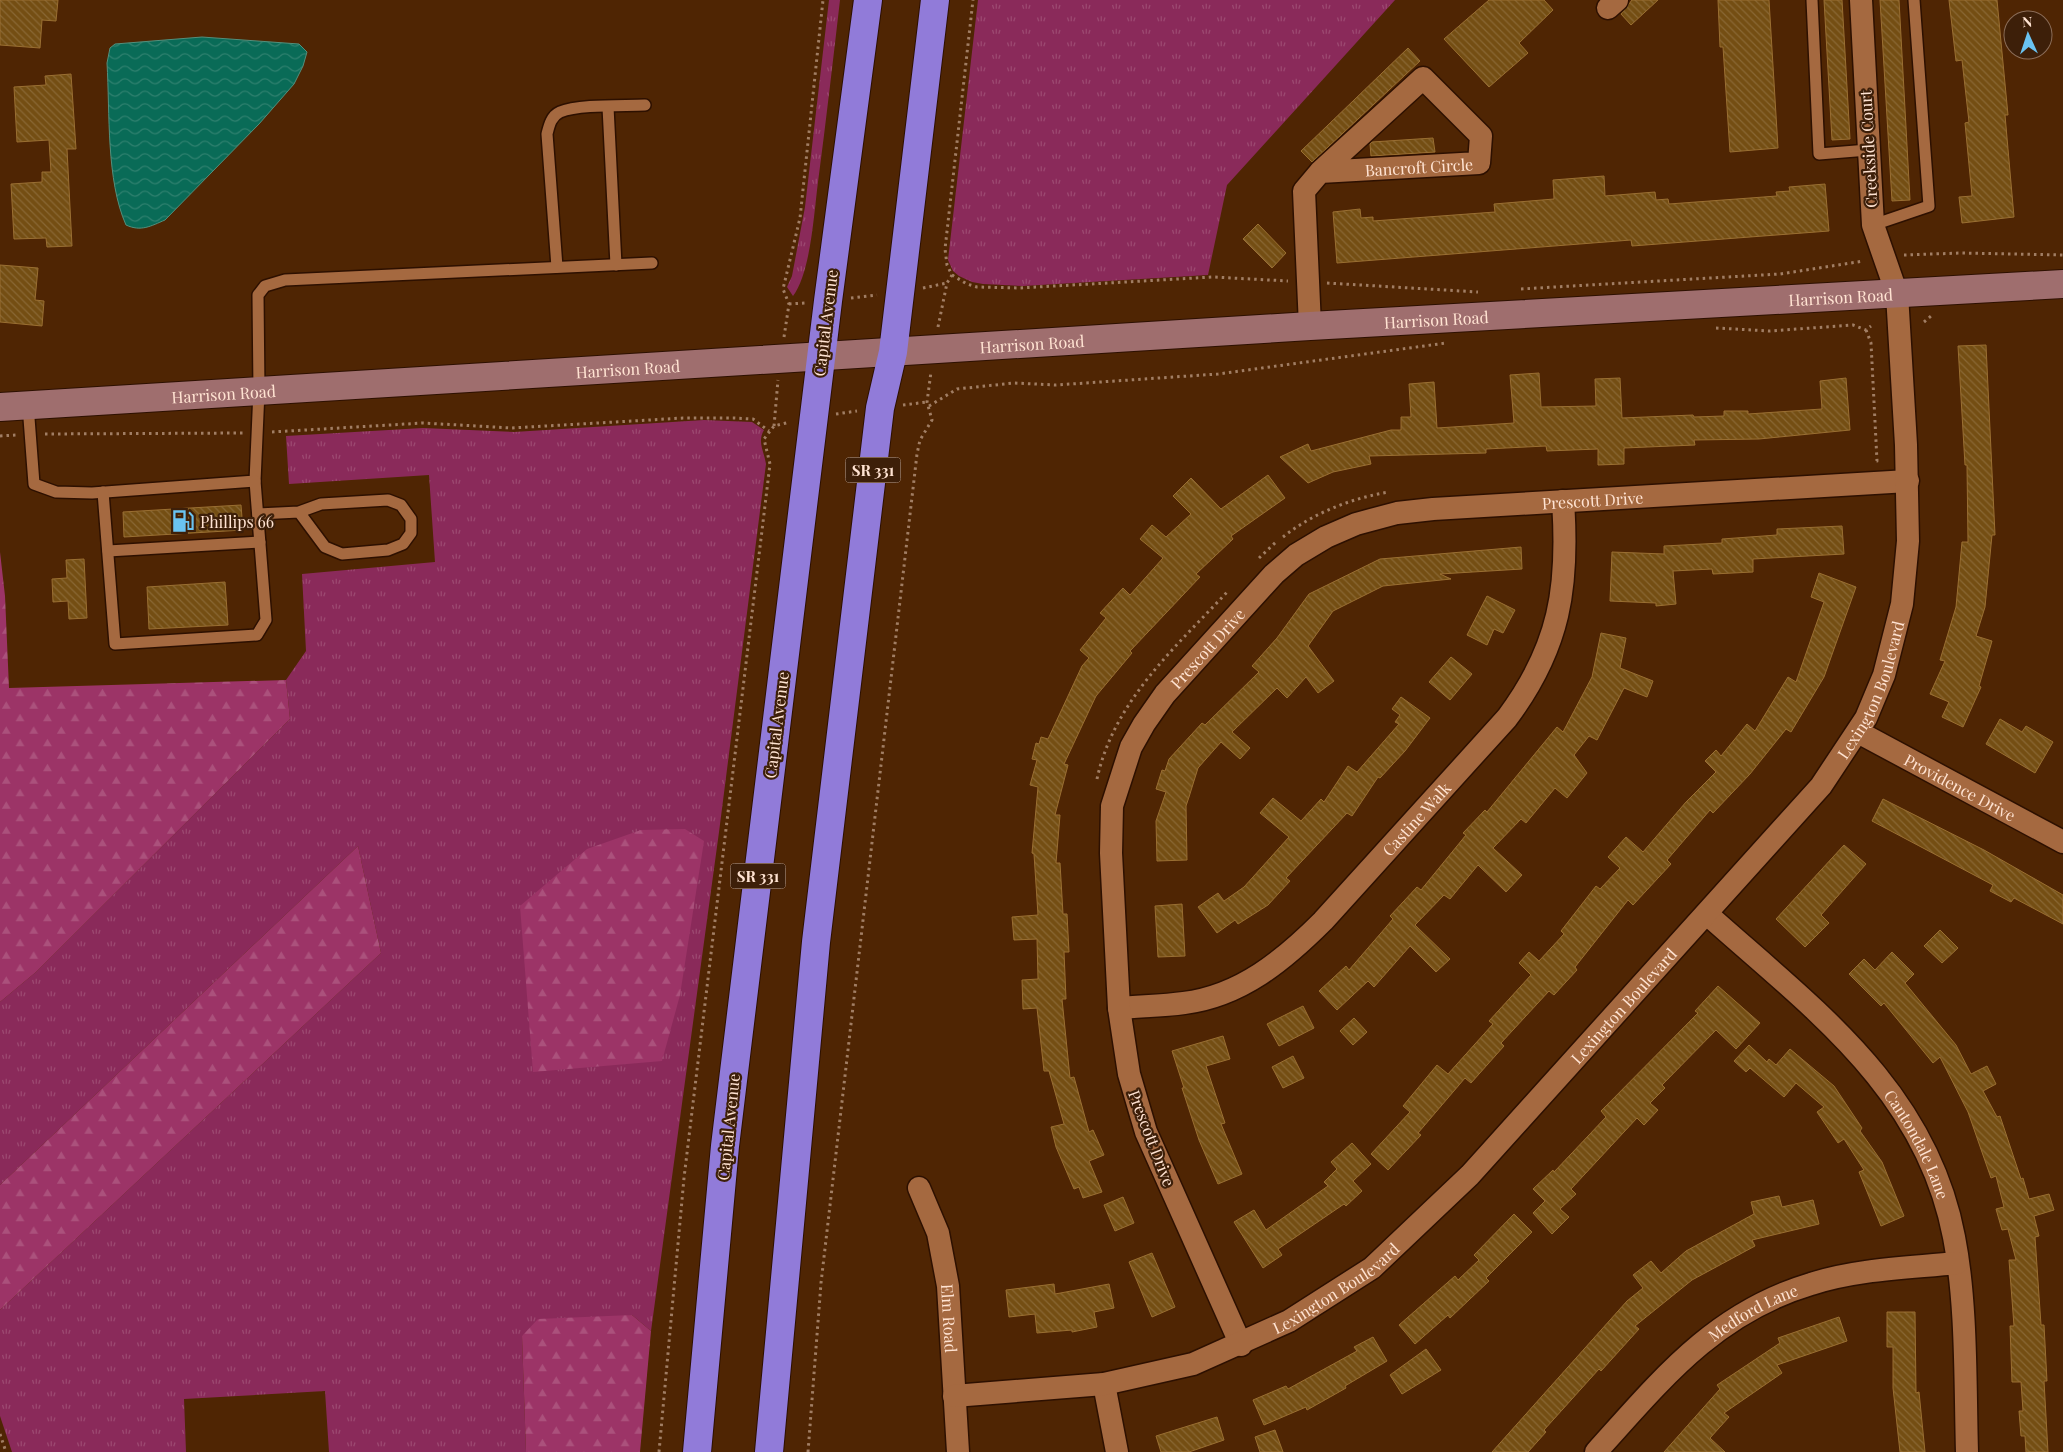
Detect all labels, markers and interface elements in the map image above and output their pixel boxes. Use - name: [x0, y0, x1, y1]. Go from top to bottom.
- north arrow: [2003, 10, 2053, 60]
- text: N: [2022, 12, 2033, 31]
- street label: Creekside Court: [1854, 89, 1882, 208]
- street label: Bancroft Circle: [1364, 153, 1474, 180]
- street label: Capital Avenue: [808, 268, 842, 378]
- street label: Harrison Road: [1788, 283, 1894, 310]
- street label: Harrison Road: [1383, 306, 1489, 332]
- street label: Harrison Road: [979, 329, 1085, 357]
- street label: Harrison Road: [575, 354, 681, 382]
- street label: Harrison Road: [171, 379, 277, 407]
- road number: SR 331: [846, 458, 900, 482]
- street label: Prescott Drive: [1541, 486, 1644, 513]
- fuel station icon: Phillips 66: [170, 508, 196, 534]
- place label: Phillips 66: [200, 511, 274, 532]
- street label: Prescott Drive: [1165, 603, 1249, 693]
- street label: Lexington Boulevard: [1832, 618, 1908, 762]
- street label: Capital Avenue: [759, 670, 793, 780]
- street label: Providence Drive: [1901, 748, 2020, 825]
- street label: Castine Walk: [1377, 777, 1455, 860]
- road number: SR 331: [730, 864, 786, 888]
- street label: Lexington Boulevard: [1566, 943, 1681, 1067]
- street label: Capital Avenue: [712, 1072, 744, 1182]
- street label: Cantondale Lane: [1880, 1085, 1954, 1202]
- street label: Prescott Drive: [1124, 1087, 1180, 1189]
- street label: Lexington Boulevard: [1269, 1238, 1403, 1338]
- street label: Medford Lane: [1703, 1279, 1800, 1345]
- street label: Elm Road: [937, 1283, 962, 1353]

